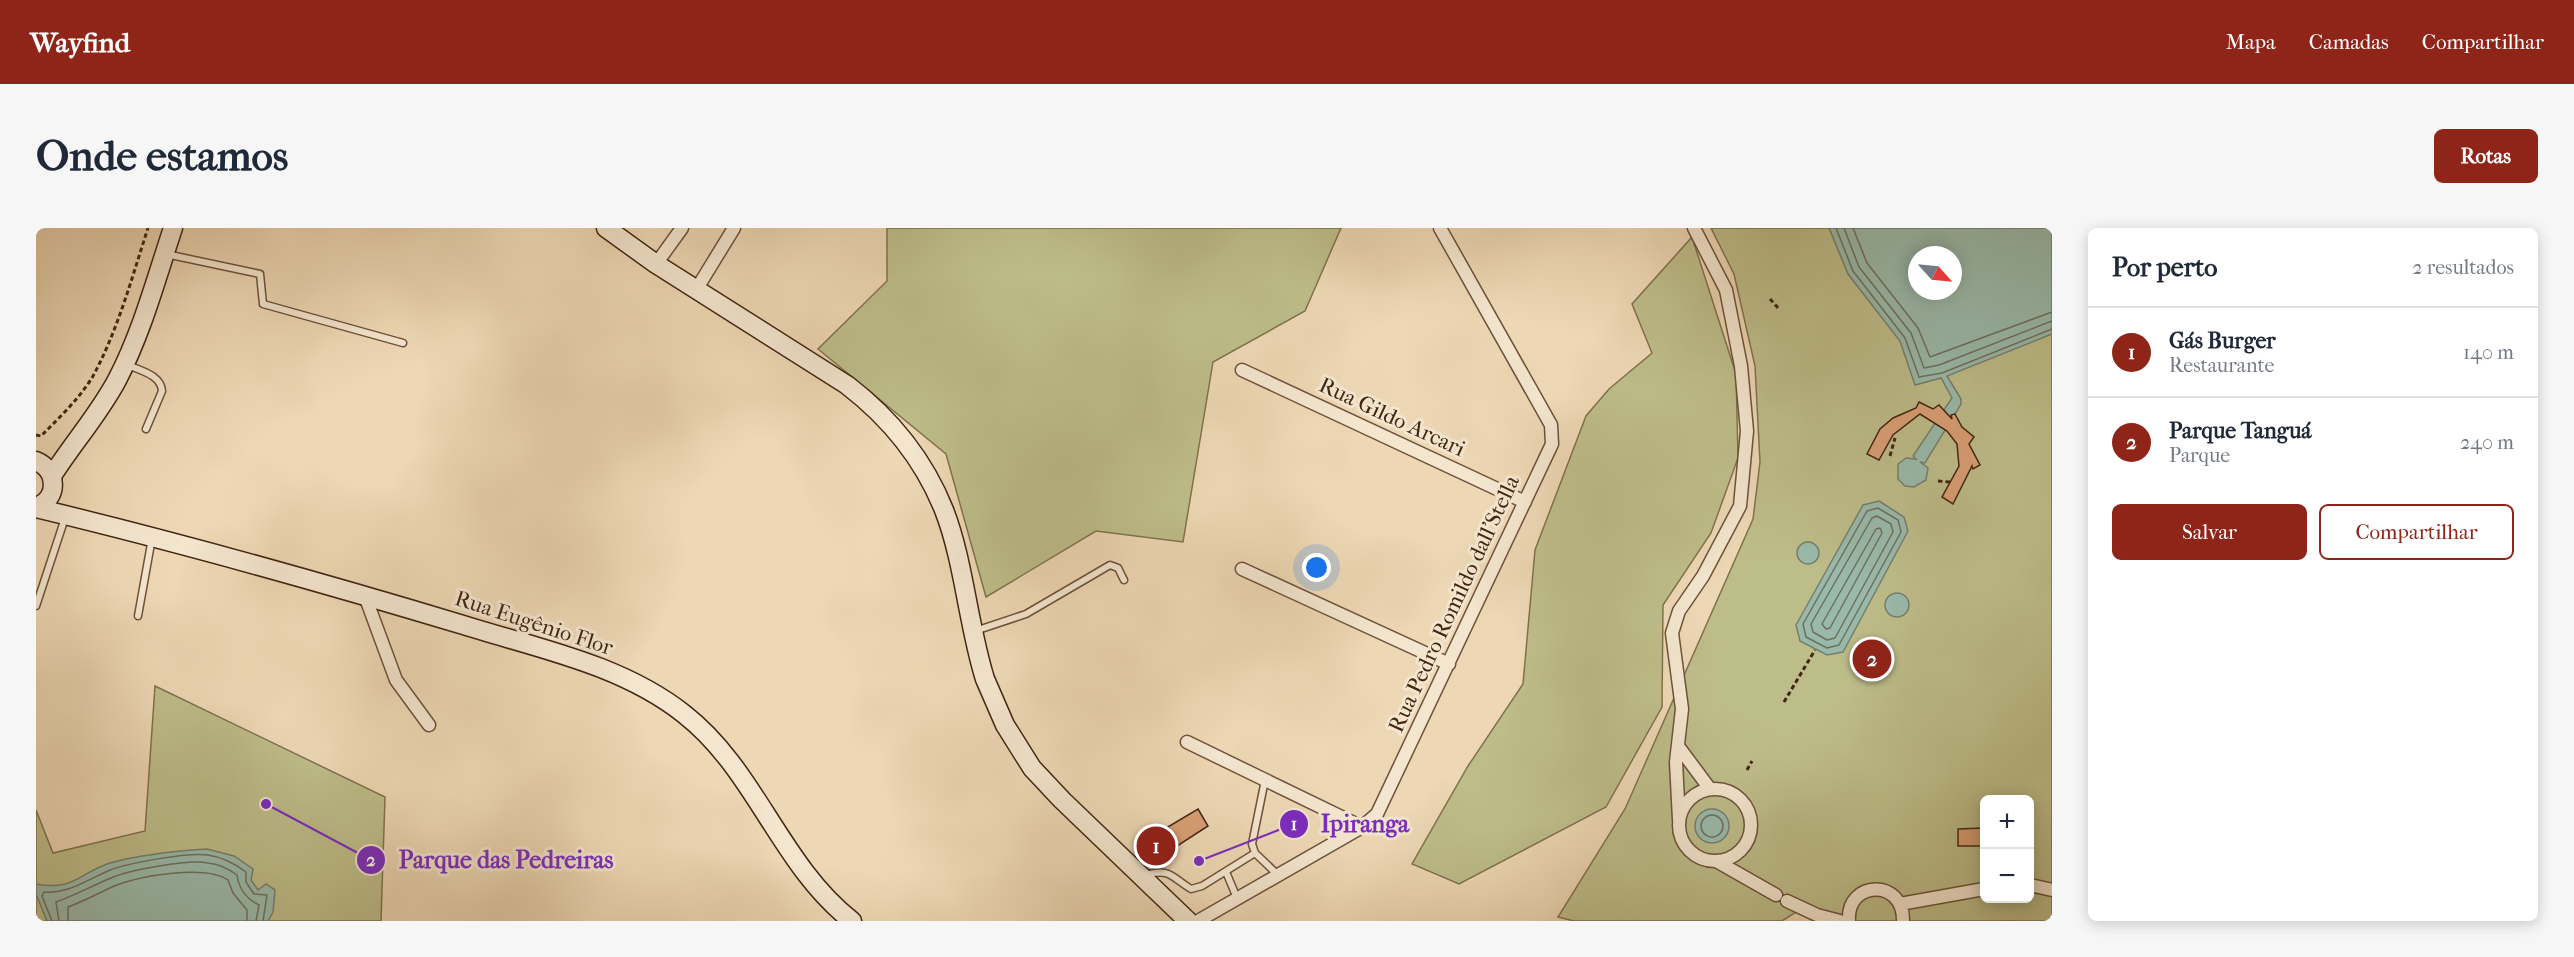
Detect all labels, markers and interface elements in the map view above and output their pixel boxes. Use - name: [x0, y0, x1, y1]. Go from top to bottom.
- text: Wayfind: [30, 26, 130, 59]
- text: Mapa: [2226, 30, 2276, 54]
- text: Camadas: [2309, 30, 2389, 54]
- text: Compartilhar: [2422, 30, 2544, 54]
- button: Rotas: [2434, 129, 2538, 183]
- text: Onde estamos: [36, 132, 288, 181]
- north arrow: [1908, 246, 1962, 300]
- text: Por perto: [2112, 252, 2217, 283]
- text: 2 resultados: [2412, 256, 2514, 279]
- text: Gás Burger: [2169, 328, 2276, 354]
- text: 1: [2128, 341, 2135, 364]
- text: 140 m: [2463, 341, 2514, 364]
- text: Restaurante: [2169, 354, 2274, 377]
- street label: Rua Gildo Arcari: [1315, 372, 1470, 462]
- text: Parque Tanguá: [2169, 418, 2312, 444]
- text: 2: [2126, 431, 2137, 454]
- text: 240 m: [2460, 431, 2514, 454]
- text: Parque: [2169, 444, 2230, 467]
- street label: Rua Pedro Romildo dall'Stella: [1383, 471, 1525, 737]
- button: Salvar: [2112, 504, 2307, 560]
- button: Compartilhar: [2319, 504, 2514, 560]
- your location: [1302, 553, 1331, 582]
- street label: Rua Eugênio Flor: [452, 585, 617, 661]
- pin: 2: [1852, 636, 1892, 682]
- map controls: [1980, 795, 2034, 903]
- button: +: [1980, 795, 2034, 849]
- callout: Ipiranga: [1279, 803, 1421, 845]
- text: Ipiranga: [1321, 810, 1410, 838]
- text: 1: [1291, 814, 1297, 835]
- pin: 1: [1136, 824, 1176, 868]
- callout: Parque das Pedreiras: [356, 839, 625, 881]
- text: Parque das Pedreiras: [399, 846, 613, 874]
- button: −: [1980, 849, 2034, 903]
- text: 2: [366, 850, 376, 871]

